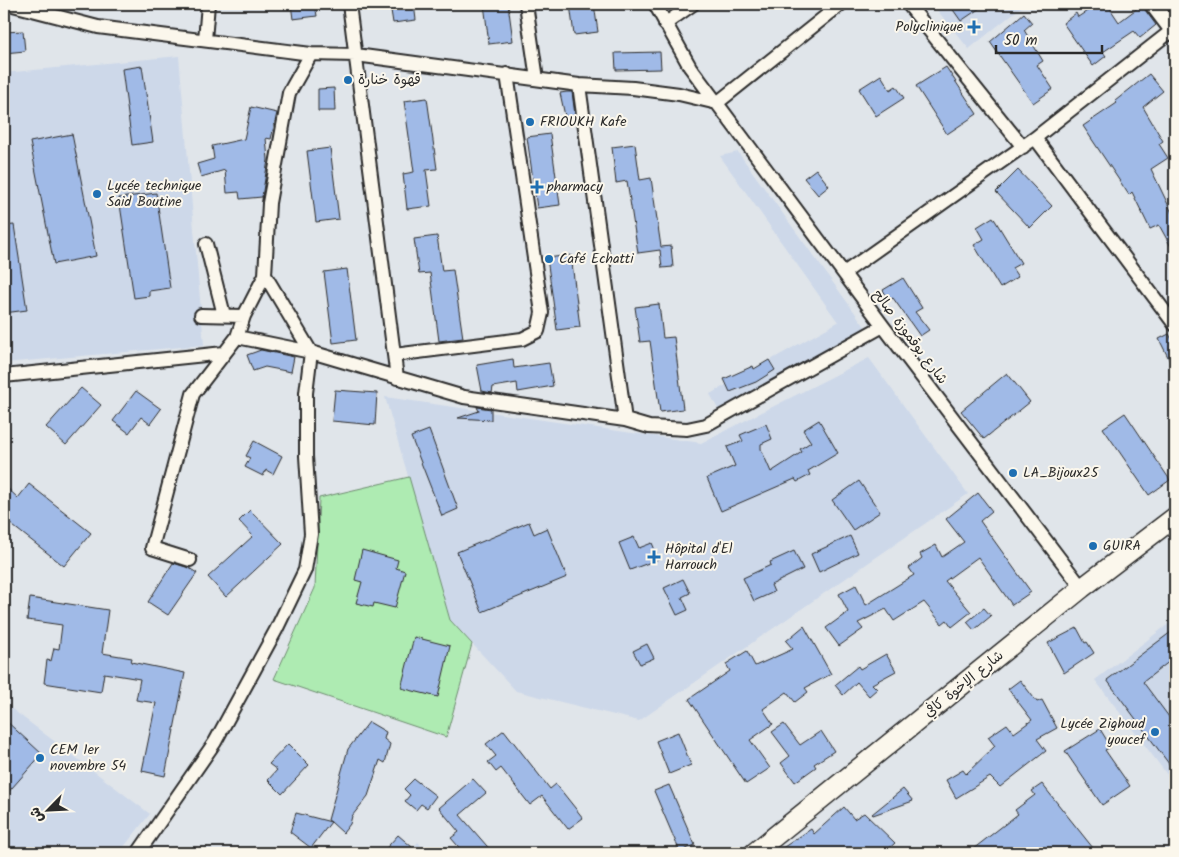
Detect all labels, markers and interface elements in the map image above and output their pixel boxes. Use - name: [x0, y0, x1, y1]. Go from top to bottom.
- place label: Polyclinique: [896, 16, 964, 38]
- marker: Polyclinique: [967, 20, 981, 34]
- scale bar: [996, 22, 1103, 54]
- text: 50 m: [1004, 29, 1038, 53]
- place label: قهوة خنارة: [358, 69, 421, 91]
- marker: قهوة خنارة: [342, 74, 354, 86]
- place label: FRIOUKH Kafe: [540, 111, 627, 133]
- marker: FRIOUKH Kafe: [524, 116, 536, 128]
- place label: Lycée technique Said Boutine: [107, 175, 202, 213]
- place label: pharmacy: [546, 176, 603, 198]
- marker: pharmacy: [531, 181, 543, 193]
- marker: Lycée technique Said Boutine: [91, 188, 103, 200]
- place label: Café Echatti: [559, 248, 634, 270]
- marker: Café Echatti: [543, 253, 555, 265]
- street label: شارع بوقموزة صالح: [867, 285, 953, 389]
- place label: LA_Bijoux25: [1023, 462, 1100, 484]
- marker: LA_Bijoux25: [1007, 467, 1019, 479]
- place label: GUIRA: [1103, 535, 1141, 557]
- place label: Hôpital d'El Harrouch: [665, 538, 733, 576]
- marker: GUIRA: [1087, 540, 1099, 552]
- marker: Hôpital d'El Harrouch: [647, 550, 661, 564]
- street label: شارع الإخوة كافي: [919, 645, 1009, 723]
- place label: Lycée Zighoud youcef: [1060, 713, 1147, 751]
- marker: Lycée Zighoud youcef: [1149, 726, 1161, 738]
- place label: CEM 1er novembre 54: [50, 739, 127, 777]
- marker: CEM 1er novembre 54: [34, 752, 46, 764]
- north arrow: [22, 784, 72, 834]
- text: ش: [24, 803, 50, 826]

